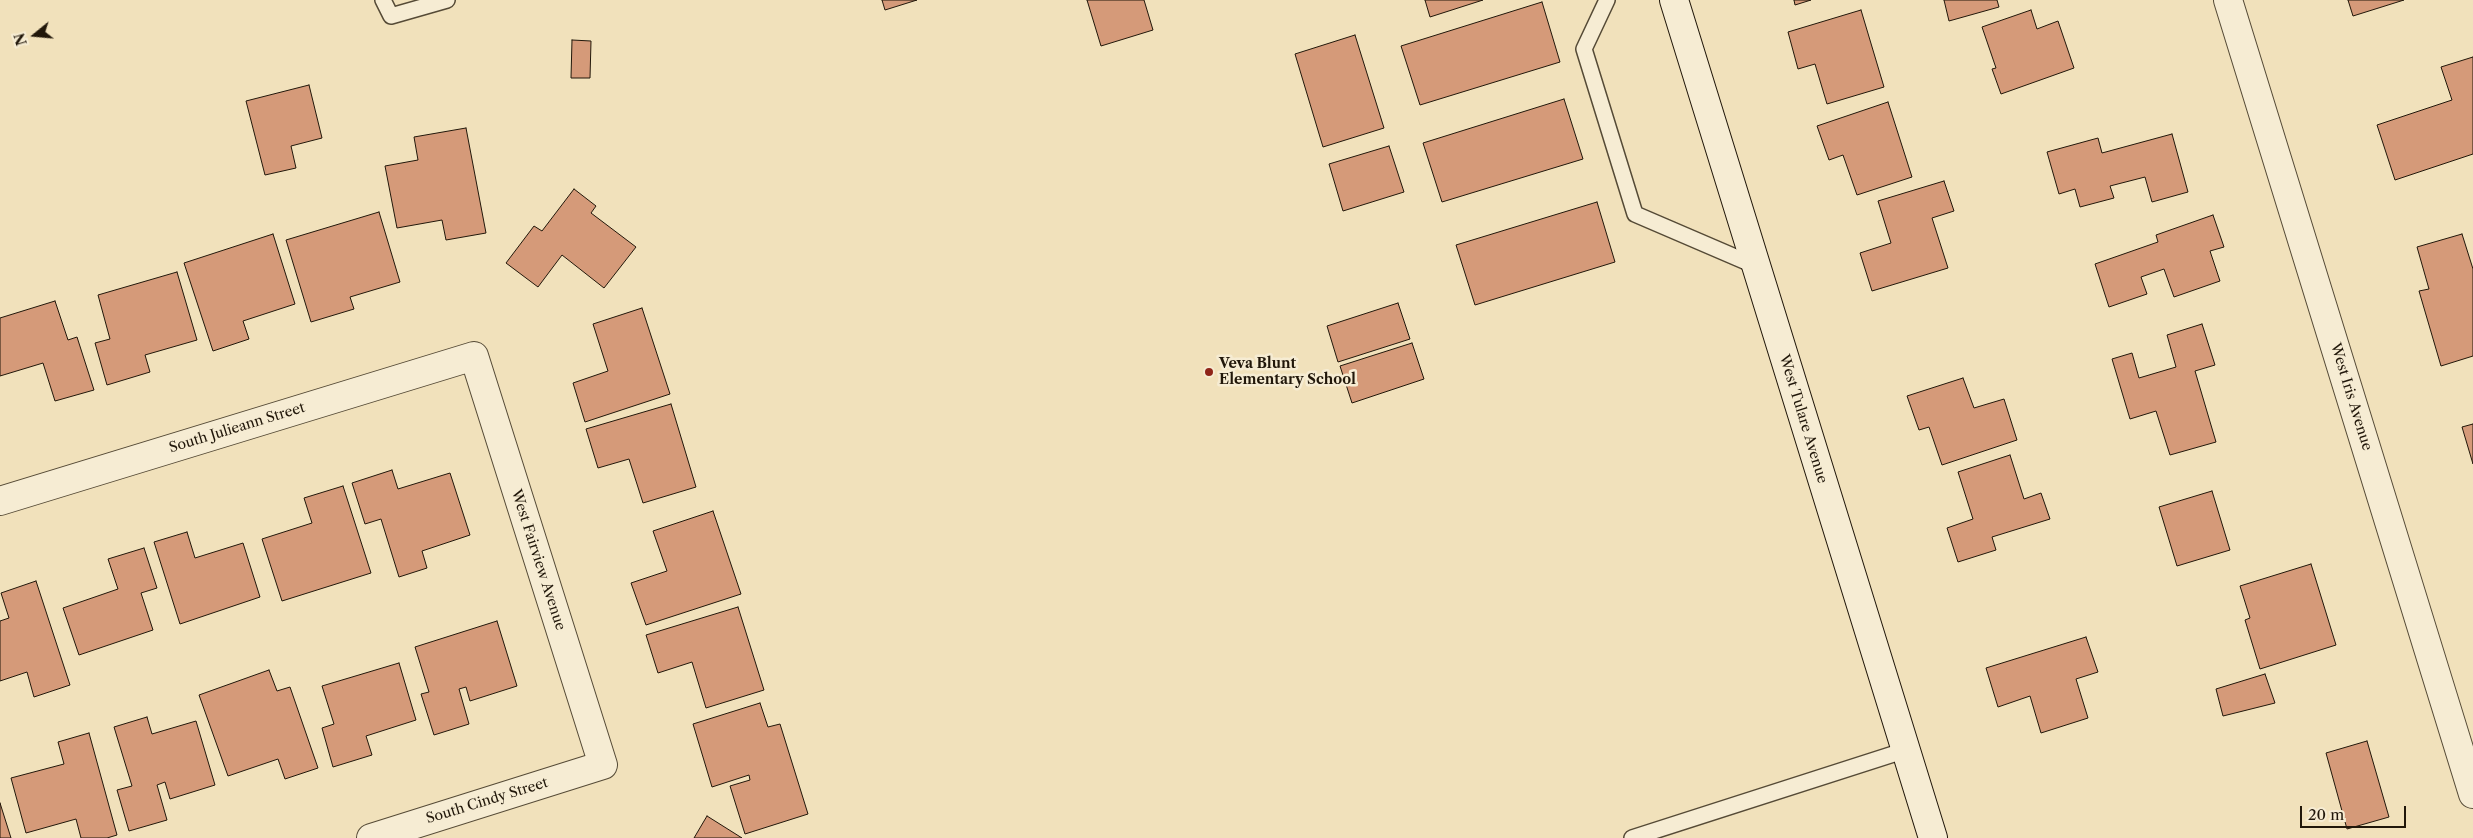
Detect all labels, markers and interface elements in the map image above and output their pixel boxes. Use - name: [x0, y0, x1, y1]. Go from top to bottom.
- north arrow: [10, 10, 60, 60]
- text: N: [10, 31, 31, 48]
- street label: West Iris Avenue: [2327, 341, 2375, 453]
- street label: West Tulare Avenue: [1775, 353, 1831, 485]
- place label: Veva Blunt Elementary School: [1219, 356, 1356, 388]
- marker: Veva Blunt Elementary School: [1203, 366, 1215, 378]
- street label: South Julieann Street: [167, 399, 307, 457]
- street label: West Fairview Avenue: [507, 487, 569, 633]
- street label: South Cindy Street: [424, 774, 550, 828]
- scale bar: [2303, 796, 2409, 828]
- text: 20 m: [2308, 805, 2344, 824]

